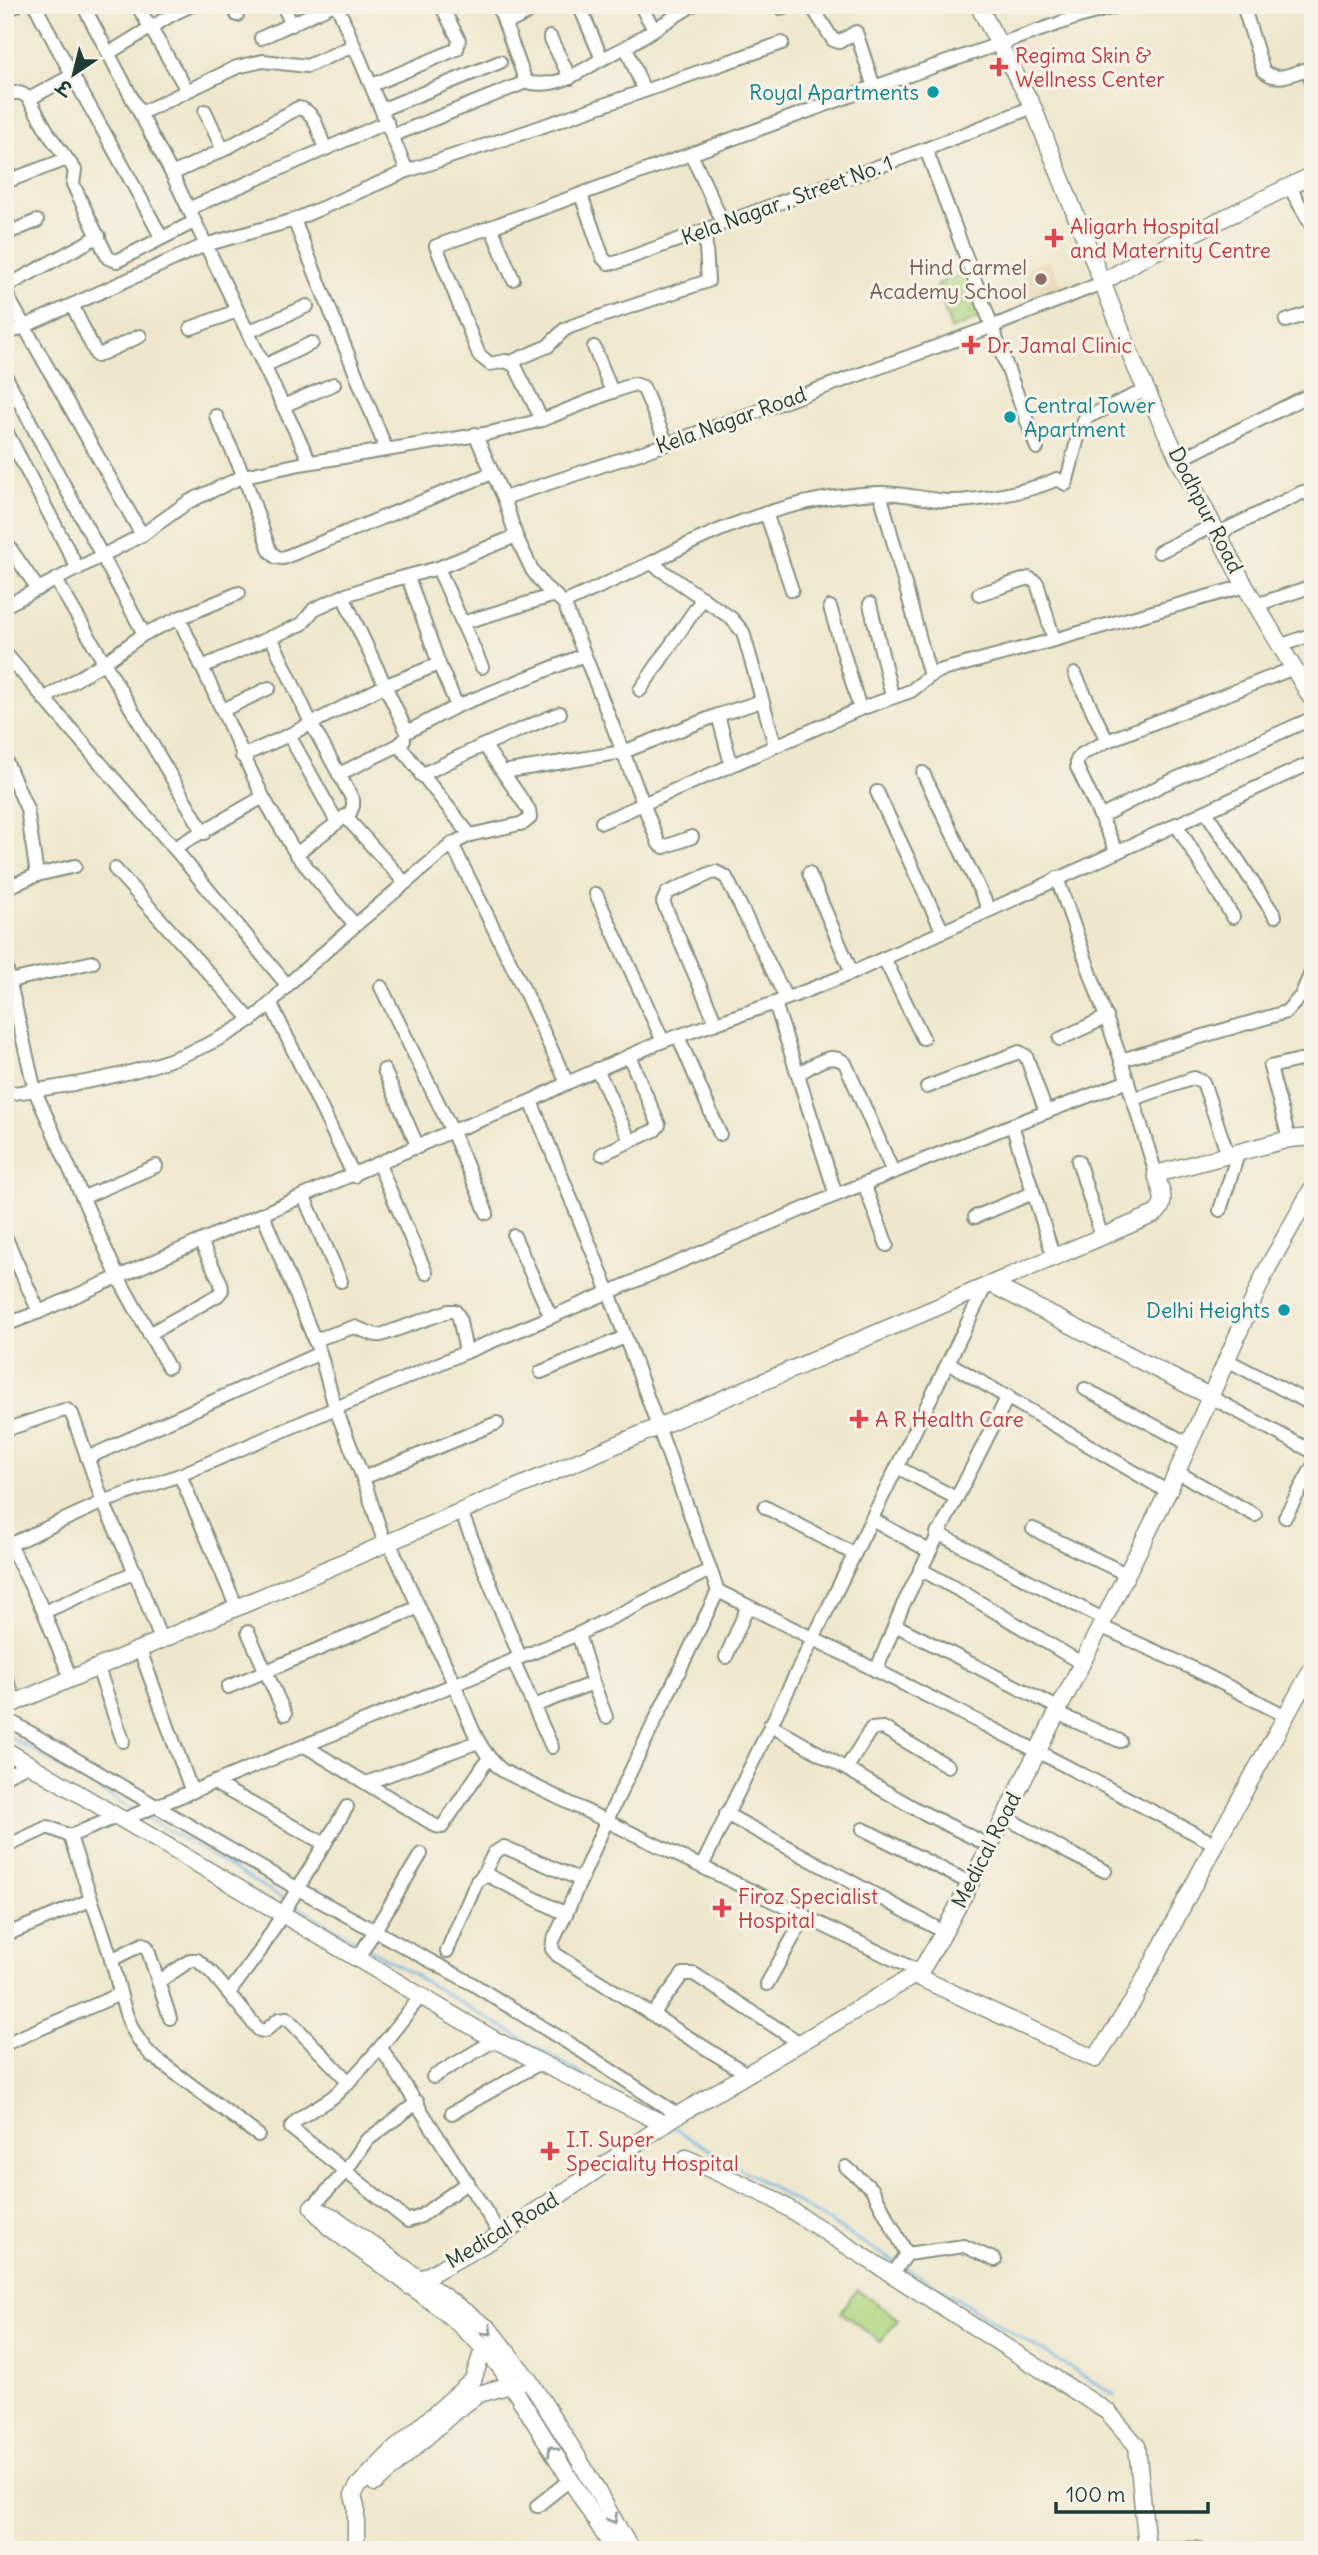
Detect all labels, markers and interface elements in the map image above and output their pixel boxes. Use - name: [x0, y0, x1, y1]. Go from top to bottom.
- north arrow: [38, 38, 108, 108]
- place label: Regima Skin & Wellness Center: [1015, 42, 1165, 93]
- marker: Regima Skin & Wellness Center: [989, 57, 1009, 77]
- text: उ: [50, 73, 78, 103]
- place label: Royal Apartments: [749, 79, 919, 106]
- marker: Royal Apartments: [925, 84, 941, 100]
- street label: Kela Nagar , Street No. 1: [677, 149, 897, 251]
- place label: Aligarh Hospital and Maternity Centre: [1070, 213, 1271, 264]
- marker: Aligarh Hospital and Maternity Centre: [1044, 228, 1064, 248]
- place label: Hind Carmel Academy School: [870, 254, 1027, 305]
- marker: Hind Carmel Academy School: [1033, 271, 1049, 287]
- place label: Dr. Jamal Clinic: [987, 332, 1132, 359]
- marker: Dr. Jamal Clinic: [961, 335, 981, 355]
- street label: Kela Nagar Road: [652, 380, 810, 460]
- place label: Central Tower Apartment: [1024, 392, 1156, 443]
- marker: Central Tower Apartment: [1002, 409, 1018, 425]
- street label: Dodhpur Road: [1163, 442, 1249, 578]
- place label: Delhi Heights: [1146, 1297, 1270, 1324]
- marker: Delhi Heights: [1276, 1302, 1292, 1318]
- place label: A R Health Care: [875, 1406, 1024, 1433]
- marker: A R Health Care: [849, 1409, 869, 1429]
- street label: Medical Road: [945, 1787, 1027, 1913]
- place label: Firoz Specialist Hospital: [738, 1883, 878, 1934]
- marker: Firoz Specialist Hospital: [712, 1898, 732, 1918]
- place label: I.T. Super Speciality Hospital: [566, 2126, 739, 2177]
- marker: I.T. Super Speciality Hospital: [540, 2141, 560, 2161]
- street label: Medical Road: [441, 2186, 563, 2274]
- one-way arrow: [480, 2322, 493, 2335]
- one-way arrow: [548, 2444, 561, 2457]
- scale bar: [1056, 2471, 1208, 2515]
- text: 100 m: [1066, 2481, 1125, 2508]
- one-way arrow: [605, 2512, 618, 2525]

